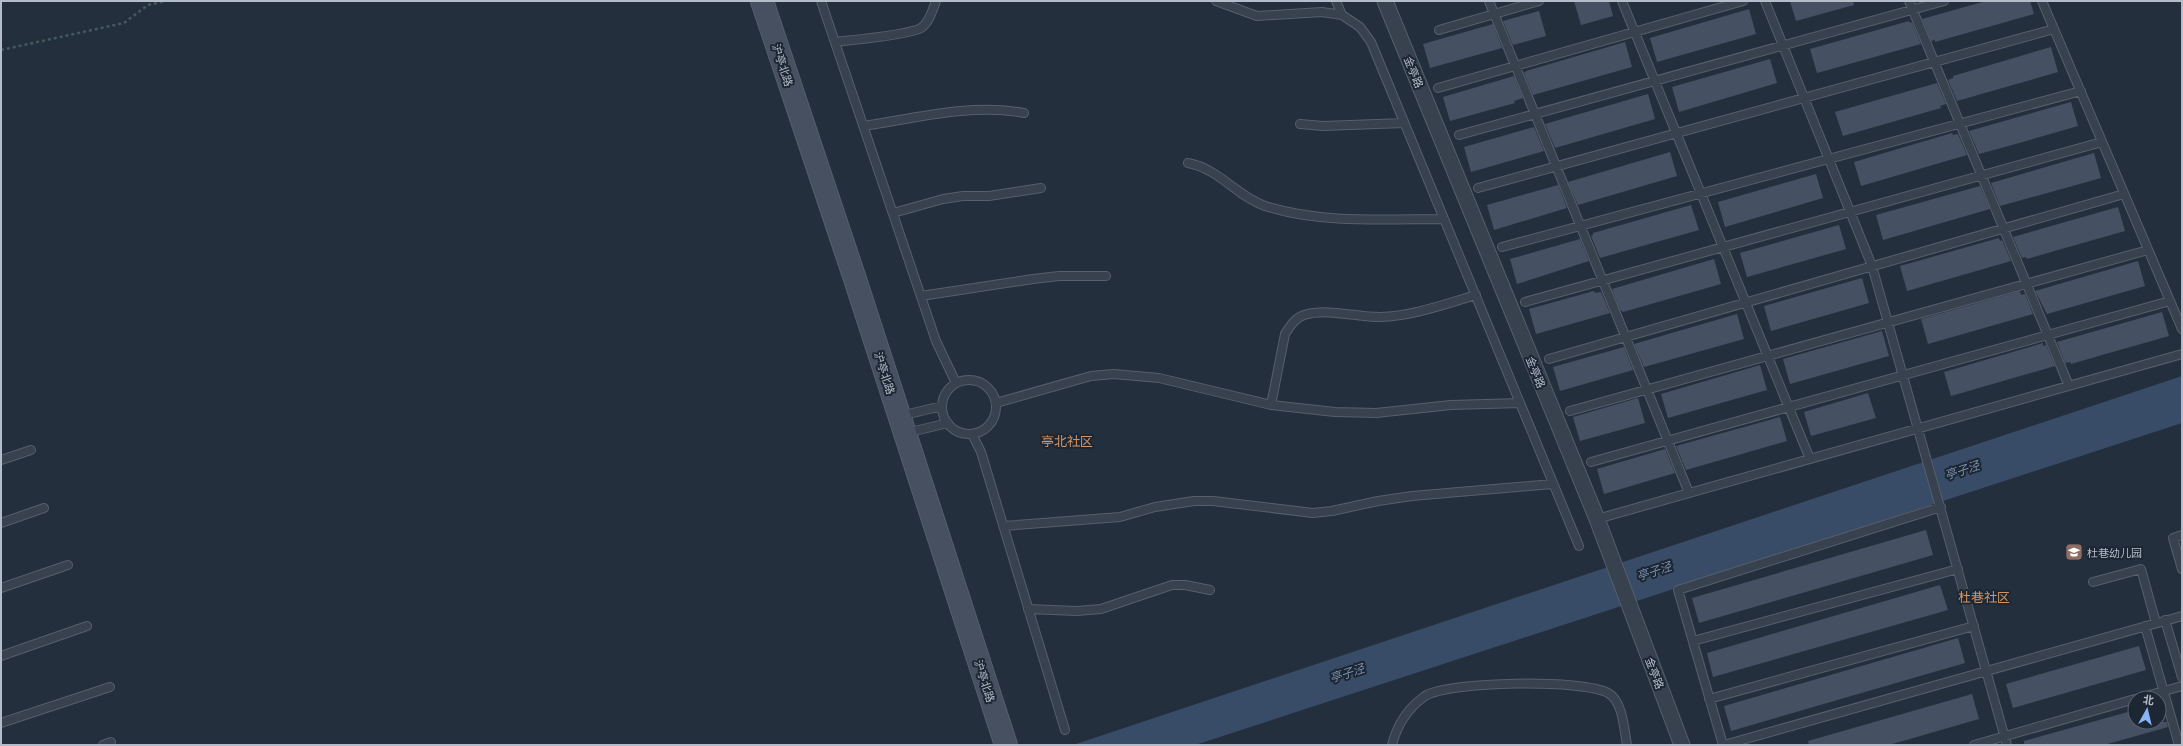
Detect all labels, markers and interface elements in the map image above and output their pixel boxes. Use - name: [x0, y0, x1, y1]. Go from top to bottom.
- street label: 沪亭北路: [769, 42, 797, 88]
- street label: 金亭路: [1401, 54, 1427, 90]
- street label: 沪亭北路: [871, 350, 899, 396]
- street label: 金亭路: [1523, 354, 1549, 390]
- district label: 亭北社区: [1041, 432, 1093, 450]
- water label: 亭子泾: [1942, 456, 1983, 484]
- school or university icon: 杜巷幼儿园: [2064, 542, 2084, 562]
- place label: 杜巷幼儿园: [2087, 545, 2142, 560]
- water label: 亭子泾: [1634, 557, 1675, 585]
- district label: 杜巷社区: [1958, 588, 2010, 606]
- street label: 金亭路: [1642, 655, 1668, 691]
- street label: 沪亭北路: [971, 658, 999, 704]
- water label: 亭子泾: [1327, 659, 1368, 687]
- north arrow: [2127, 690, 2167, 730]
- text: 北: [2142, 691, 2155, 708]

